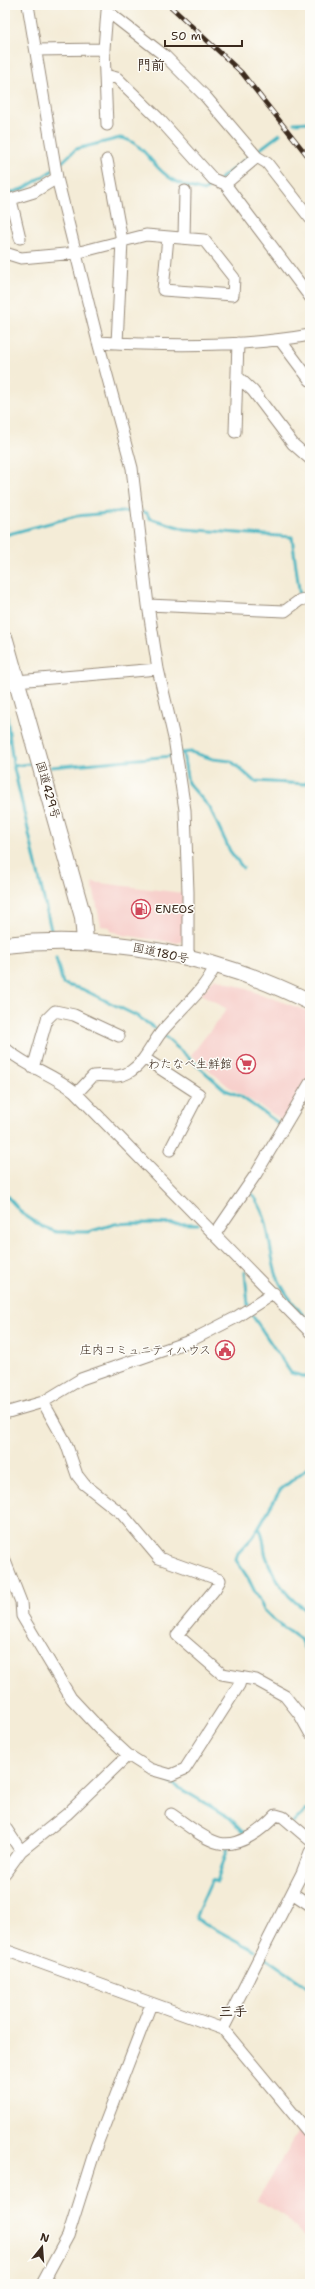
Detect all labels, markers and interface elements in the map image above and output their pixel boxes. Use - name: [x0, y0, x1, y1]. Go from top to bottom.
- scale bar: [165, 22, 242, 48]
- text: 50 m: [171, 28, 201, 44]
- district label: 門前: [137, 56, 165, 74]
- street label: 国道429号: [32, 759, 64, 821]
- fuel station icon: ENEOS: [130, 898, 152, 920]
- place label: ENEOS: [155, 901, 194, 917]
- street label: 国道180号: [131, 939, 191, 967]
- supermarket icon: わたなべ生鮮館: [235, 1053, 257, 1075]
- place label: わたなべ生鮮館: [148, 1056, 232, 1072]
- public building icon: 庄内コミュニティハウス: [214, 1339, 236, 1361]
- place label: 庄内コミュニティハウス: [80, 1342, 211, 1358]
- district label: 三手: [219, 2002, 247, 2020]
- north arrow: [22, 2227, 62, 2267]
- text: N: [38, 2229, 51, 2246]

